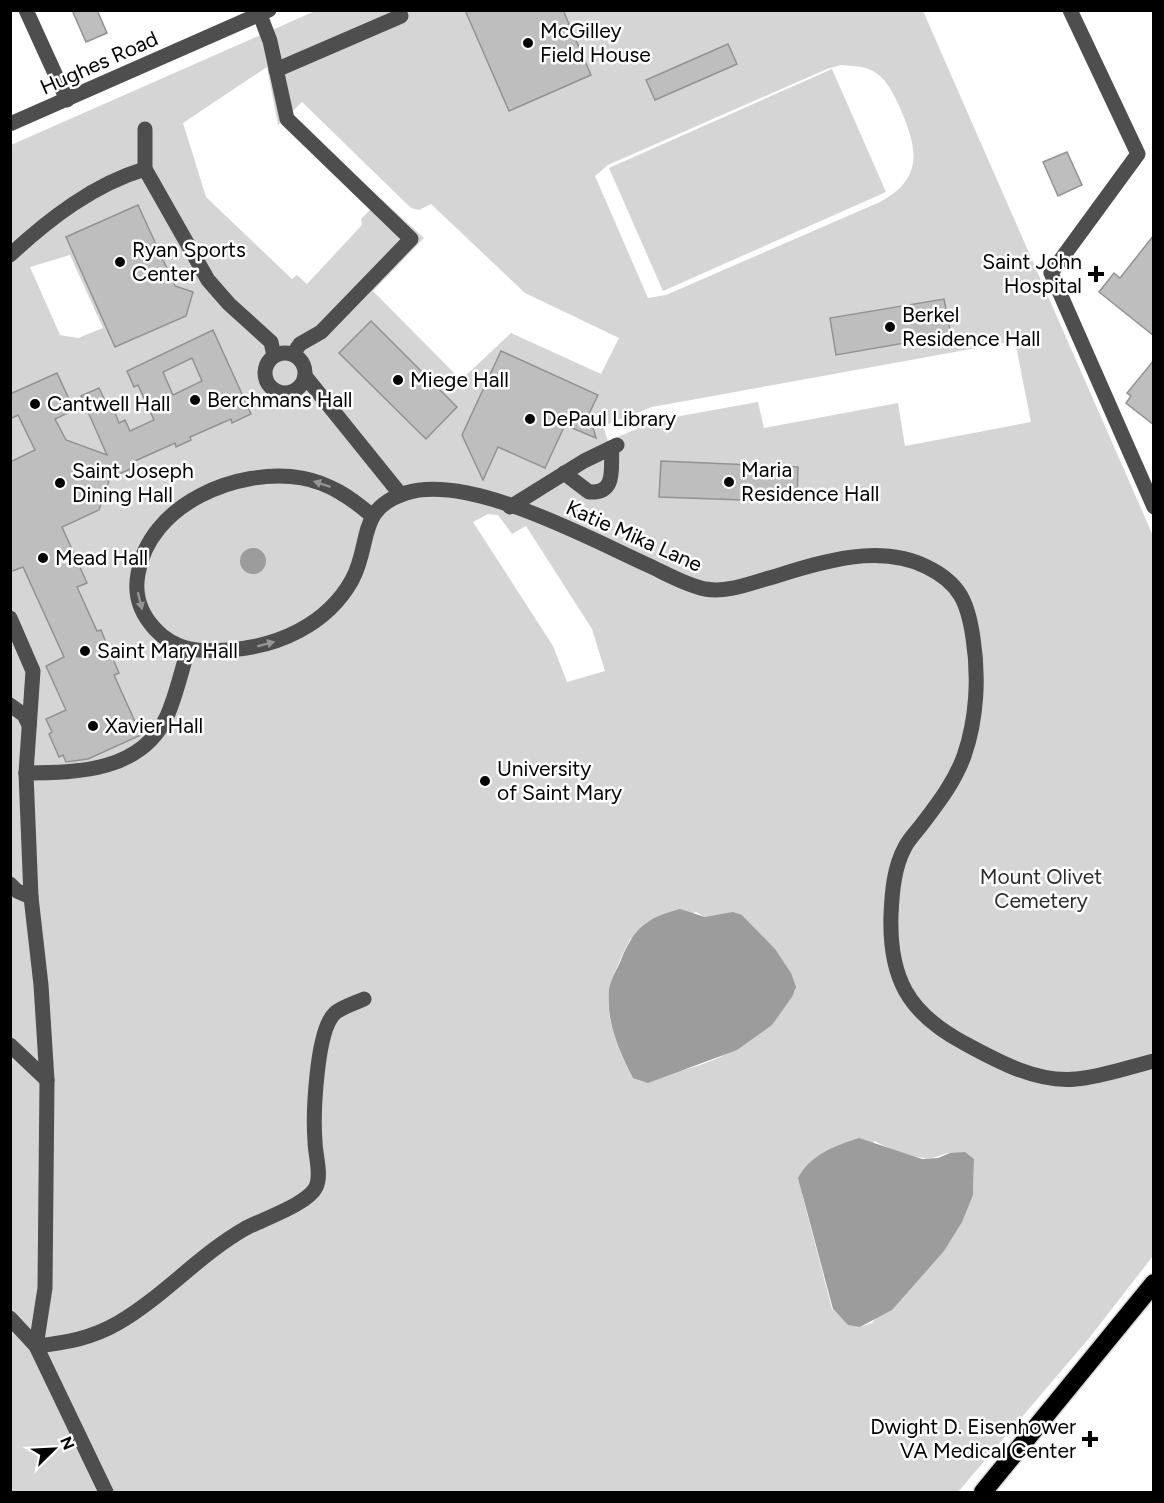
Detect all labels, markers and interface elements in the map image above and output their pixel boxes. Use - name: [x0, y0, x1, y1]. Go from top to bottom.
- place label: McGilley Field House: [540, 18, 651, 67]
- street label: Hughes Road: [36, 25, 162, 100]
- marker: McGilley Field House: [521, 36, 535, 50]
- place label: Ryan Sports Center: [132, 237, 246, 286]
- place label: Saint John Hospital: [982, 249, 1082, 298]
- marker: Ryan Sports Center: [113, 255, 127, 269]
- marker: Saint John Hospital: [1087, 265, 1105, 283]
- place label: Berkel Residence Hall: [902, 302, 1041, 351]
- marker: Berkel Residence Hall: [883, 320, 897, 334]
- place label: Miege Hall: [410, 367, 509, 392]
- marker: Miege Hall: [391, 373, 405, 387]
- place label: Berchmans Hall: [207, 387, 352, 412]
- place label: Cantwell Hall: [47, 391, 170, 416]
- marker: Berchmans Hall: [188, 393, 202, 407]
- marker: Cantwell Hall: [28, 397, 42, 411]
- place label: DePaul Library: [542, 406, 676, 431]
- marker: DePaul Library: [523, 412, 537, 426]
- place label: Maria Residence Hall: [741, 457, 880, 506]
- place label: Saint Joseph Dining Hall: [72, 458, 194, 507]
- marker: Maria Residence Hall: [722, 475, 736, 489]
- marker: Saint Joseph Dining Hall: [53, 476, 67, 490]
- one-way arrow: [313, 479, 331, 488]
- street label: Katie Mika Lane: [562, 494, 706, 577]
- place label: Mead Hall: [55, 545, 148, 570]
- marker: Mead Hall: [36, 551, 50, 565]
- one-way arrow: [135, 592, 145, 611]
- place label: Saint Mary Hall: [97, 638, 238, 663]
- one-way arrow: [257, 639, 276, 649]
- marker: Saint Mary Hall: [78, 644, 92, 658]
- place label: Xavier Hall: [105, 713, 203, 738]
- marker: Xavier Hall: [86, 719, 100, 733]
- place label: University of Saint Mary: [497, 756, 622, 805]
- marker: University of Saint Mary: [478, 774, 492, 788]
- park label: Mount Olivet Cemetery: [980, 864, 1102, 913]
- place label: Dwight D. Eisenhower VA Medical Center: [870, 1414, 1076, 1463]
- north arrow: [24, 1419, 84, 1479]
- marker: Dwight D. Eisenhower VA Medical Center: [1081, 1430, 1099, 1448]
- text: N: [56, 1434, 78, 1453]

